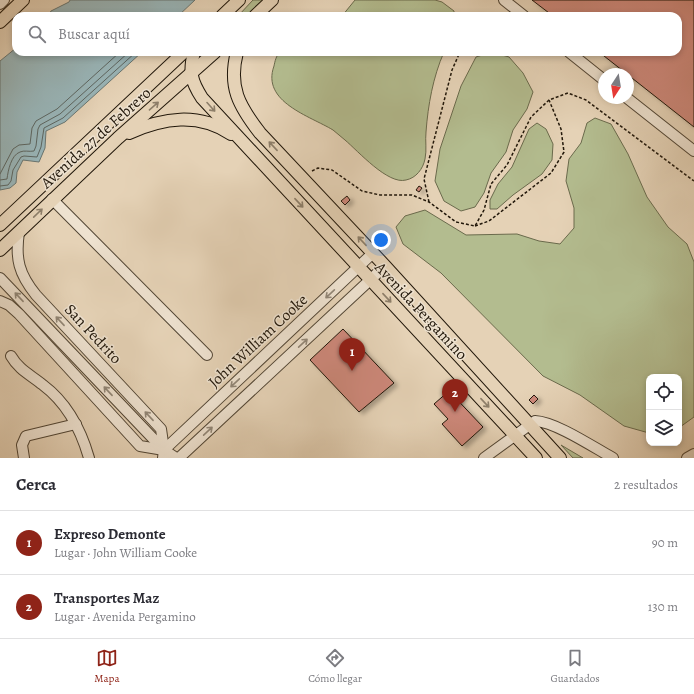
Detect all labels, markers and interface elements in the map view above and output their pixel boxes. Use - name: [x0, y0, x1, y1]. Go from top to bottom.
- search box: [12, 12, 682, 56]
- icon: search: [26, 23, 48, 45]
- text: Buscar aquí: [58, 24, 130, 44]
- north arrow: [598, 68, 634, 104]
- street label: Avenida 27 de Febrero: [35, 82, 156, 194]
- one-way arrow: [149, 102, 159, 111]
- one-way arrow: [206, 102, 215, 112]
- one-way arrow: [268, 141, 277, 151]
- one-way arrow: [294, 197, 303, 208]
- one-way arrow: [33, 208, 43, 218]
- your location: [371, 230, 391, 250]
- one-way arrow: [357, 236, 366, 246]
- street label: Avenida Pergamino: [369, 256, 472, 365]
- street label: John William Cooke: [204, 289, 312, 393]
- one-way arrow: [325, 289, 335, 299]
- one-way arrow: [14, 292, 24, 302]
- one-way arrow: [382, 293, 392, 303]
- street label: San Pedrito: [59, 299, 127, 369]
- one-way arrow: [56, 315, 65, 326]
- one-way arrow: [298, 338, 308, 347]
- pin: 1: [339, 338, 365, 371]
- map controls: [646, 374, 682, 446]
- button: locate: [646, 374, 682, 410]
- one-way arrow: [230, 378, 240, 388]
- pin: 2: [442, 379, 468, 412]
- one-way arrow: [104, 386, 113, 396]
- one-way arrow: [481, 398, 490, 408]
- button: layers: [646, 410, 682, 446]
- one-way arrow: [144, 411, 153, 421]
- one-way arrow: [203, 427, 213, 436]
- text: Cerca: [16, 473, 56, 496]
- text: 2 resultados: [614, 476, 678, 493]
- text: Expreso Demonte: [54, 524, 166, 544]
- text: 1: [27, 534, 31, 551]
- text: 90 m: [652, 534, 678, 551]
- text: Lugar · John William Cooke: [54, 544, 197, 561]
- text: Transportes Maz: [54, 588, 159, 608]
- text: 2: [26, 598, 32, 615]
- text: 130 m: [648, 598, 678, 615]
- text: Lugar · Avenida Pergamino: [54, 608, 196, 625]
- tab: Mapa: [94, 647, 120, 686]
- tab: Cómo llegar: [308, 647, 362, 686]
- tab: Guardados: [551, 647, 600, 686]

